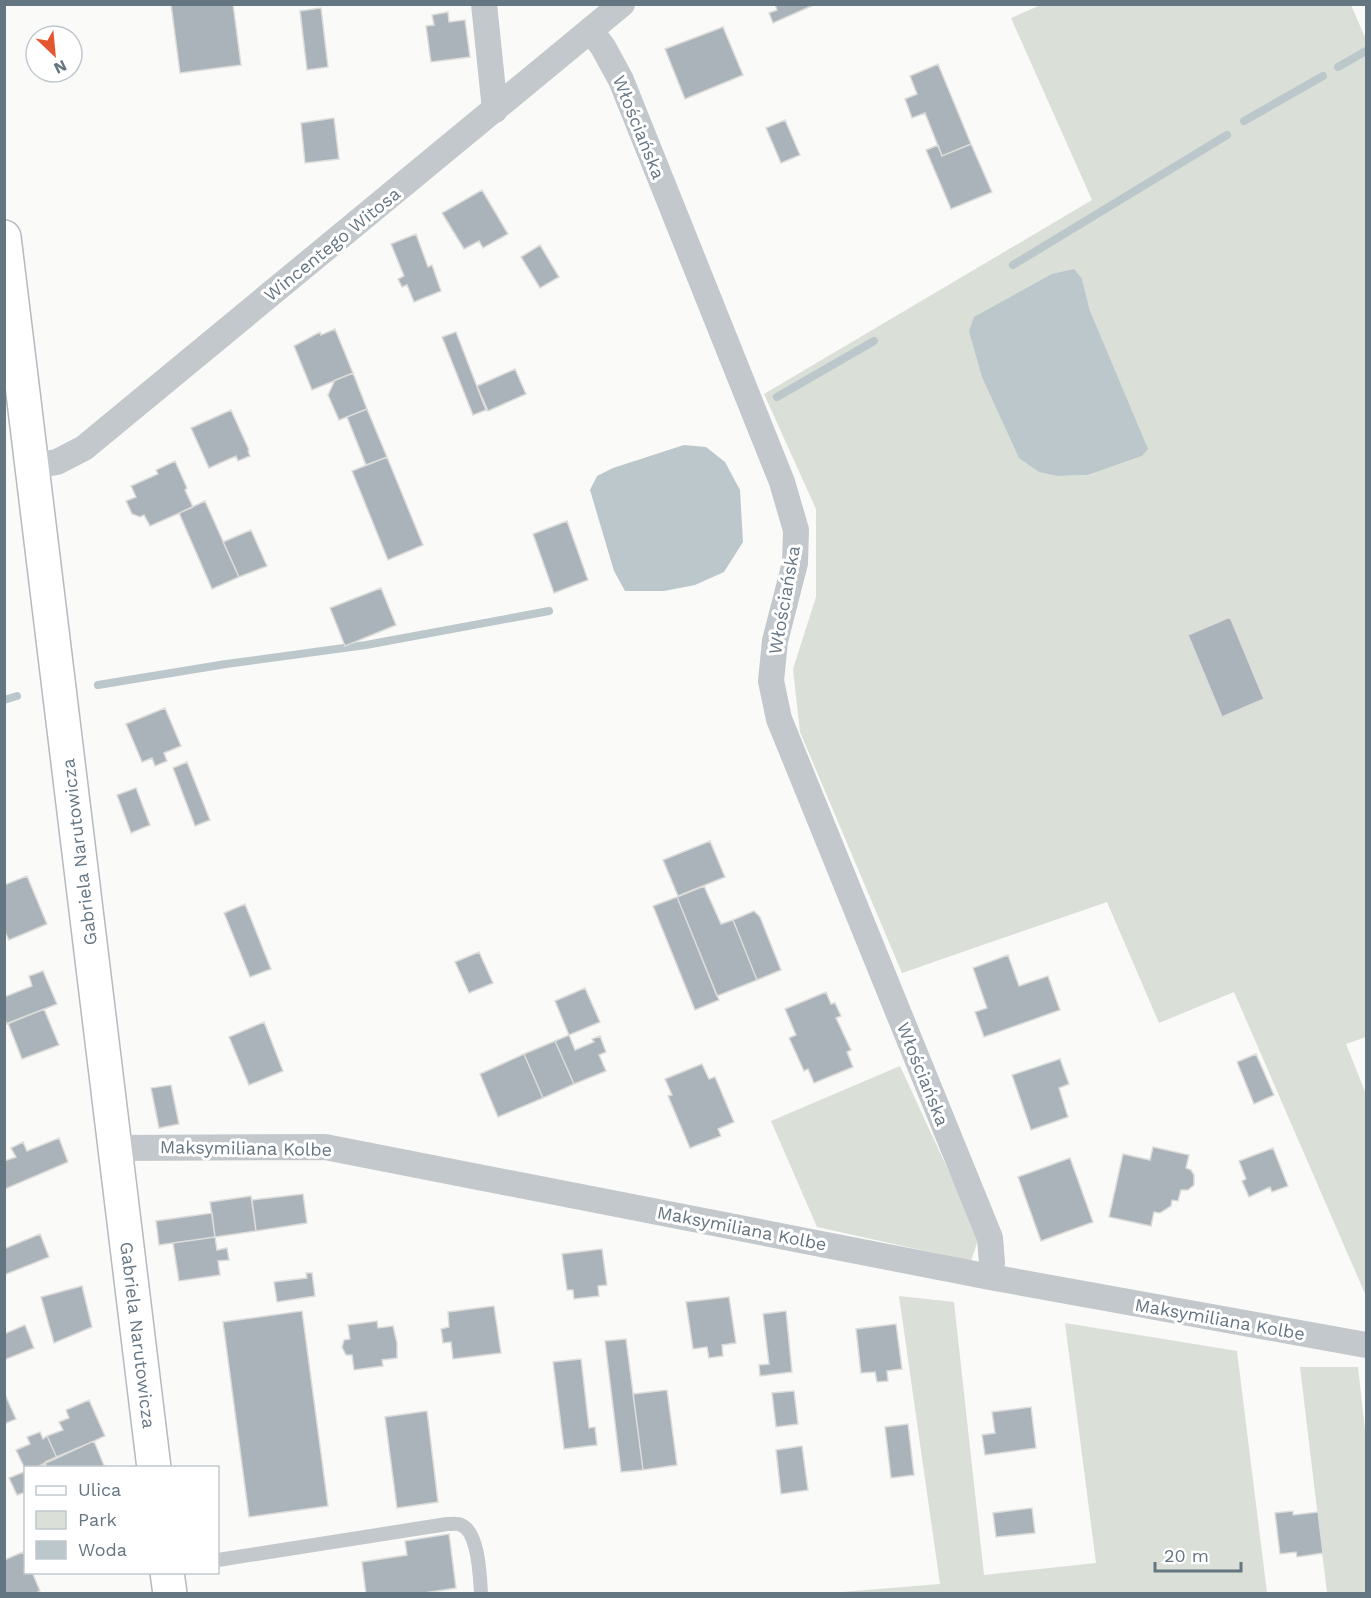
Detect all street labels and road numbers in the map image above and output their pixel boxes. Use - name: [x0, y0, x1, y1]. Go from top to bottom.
- street label: Włościańska: [609, 72, 669, 182]
- street label: Wincentego Witosa: [260, 183, 404, 305]
- street label: Włościańska: [764, 544, 804, 656]
- street label: Gabriela Narutowicza: [57, 757, 101, 947]
- street label: Włościańska: [893, 1019, 953, 1129]
- street label: Maksymiliana Kolbe: [160, 1136, 332, 1160]
- street label: Maksymiliana Kolbe: [655, 1201, 829, 1255]
- street label: Gabriela Narutowicza: [116, 1240, 160, 1430]
- street label: Maksymiliana Kolbe: [1133, 1294, 1307, 1344]

